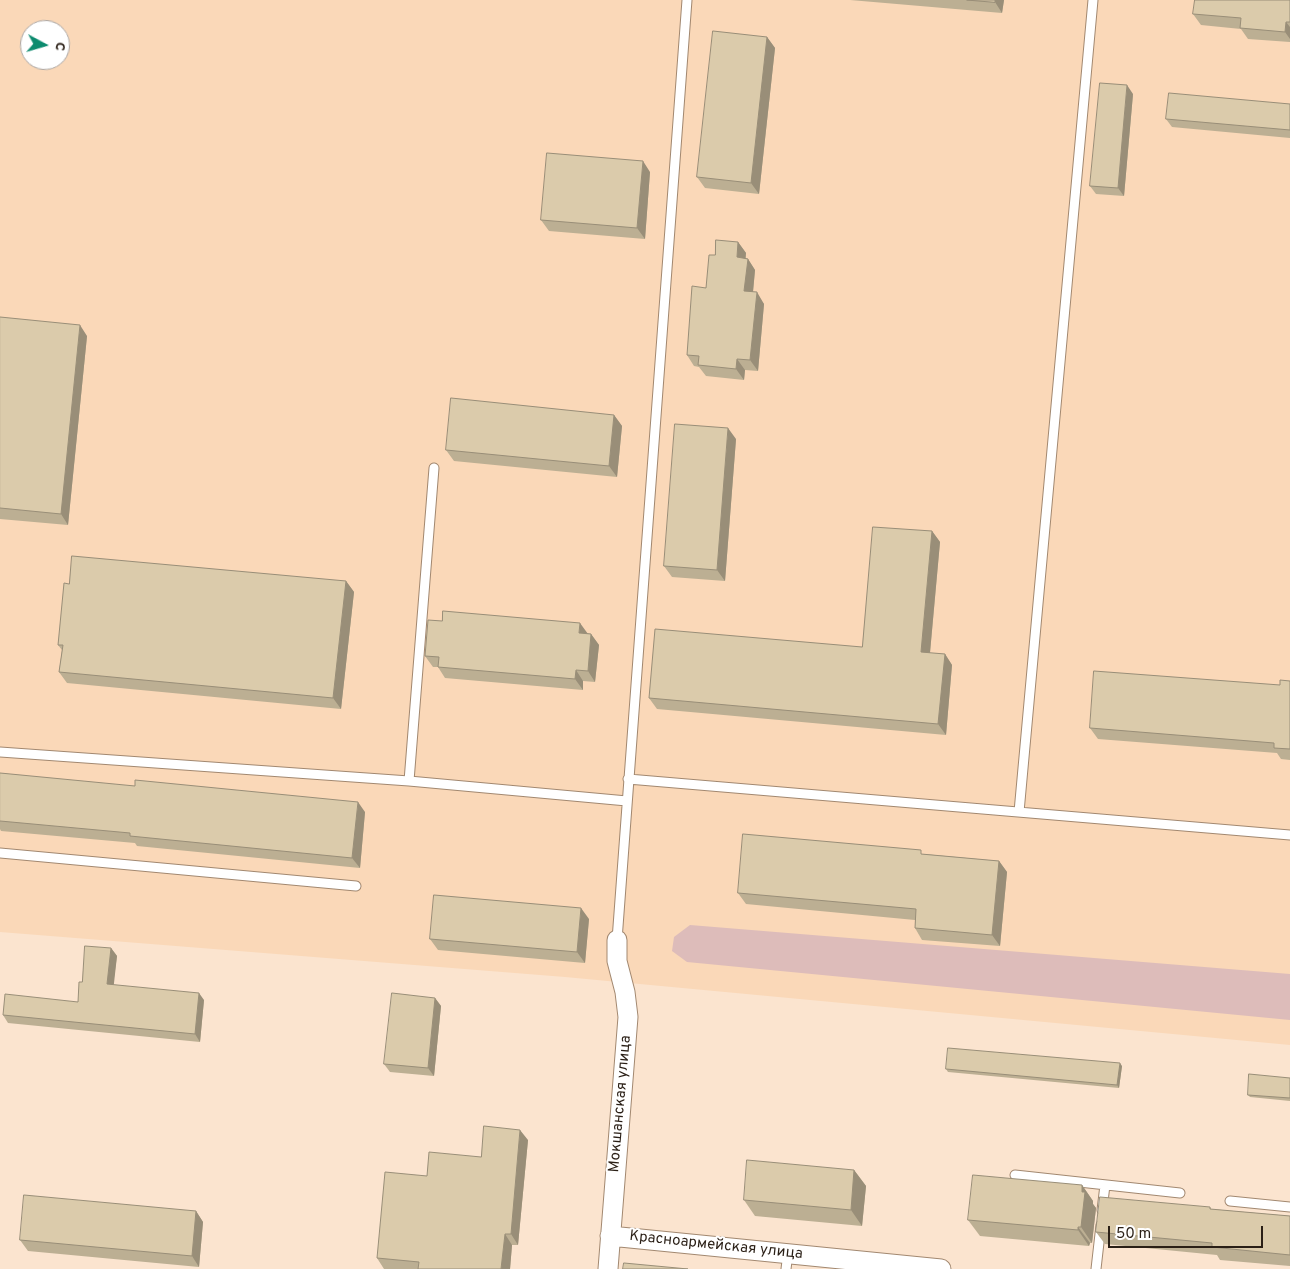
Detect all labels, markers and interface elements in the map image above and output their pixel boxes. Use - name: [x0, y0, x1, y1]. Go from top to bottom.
- north arrow: [20, 20, 70, 70]
- text: С: [51, 41, 68, 52]
- street label: Мокшанская улица: [606, 1035, 636, 1173]
- scale bar: [1110, 1216, 1265, 1248]
- text: 50 m: [1116, 1225, 1151, 1244]
- street label: Красноармейская улица: [628, 1228, 804, 1264]

